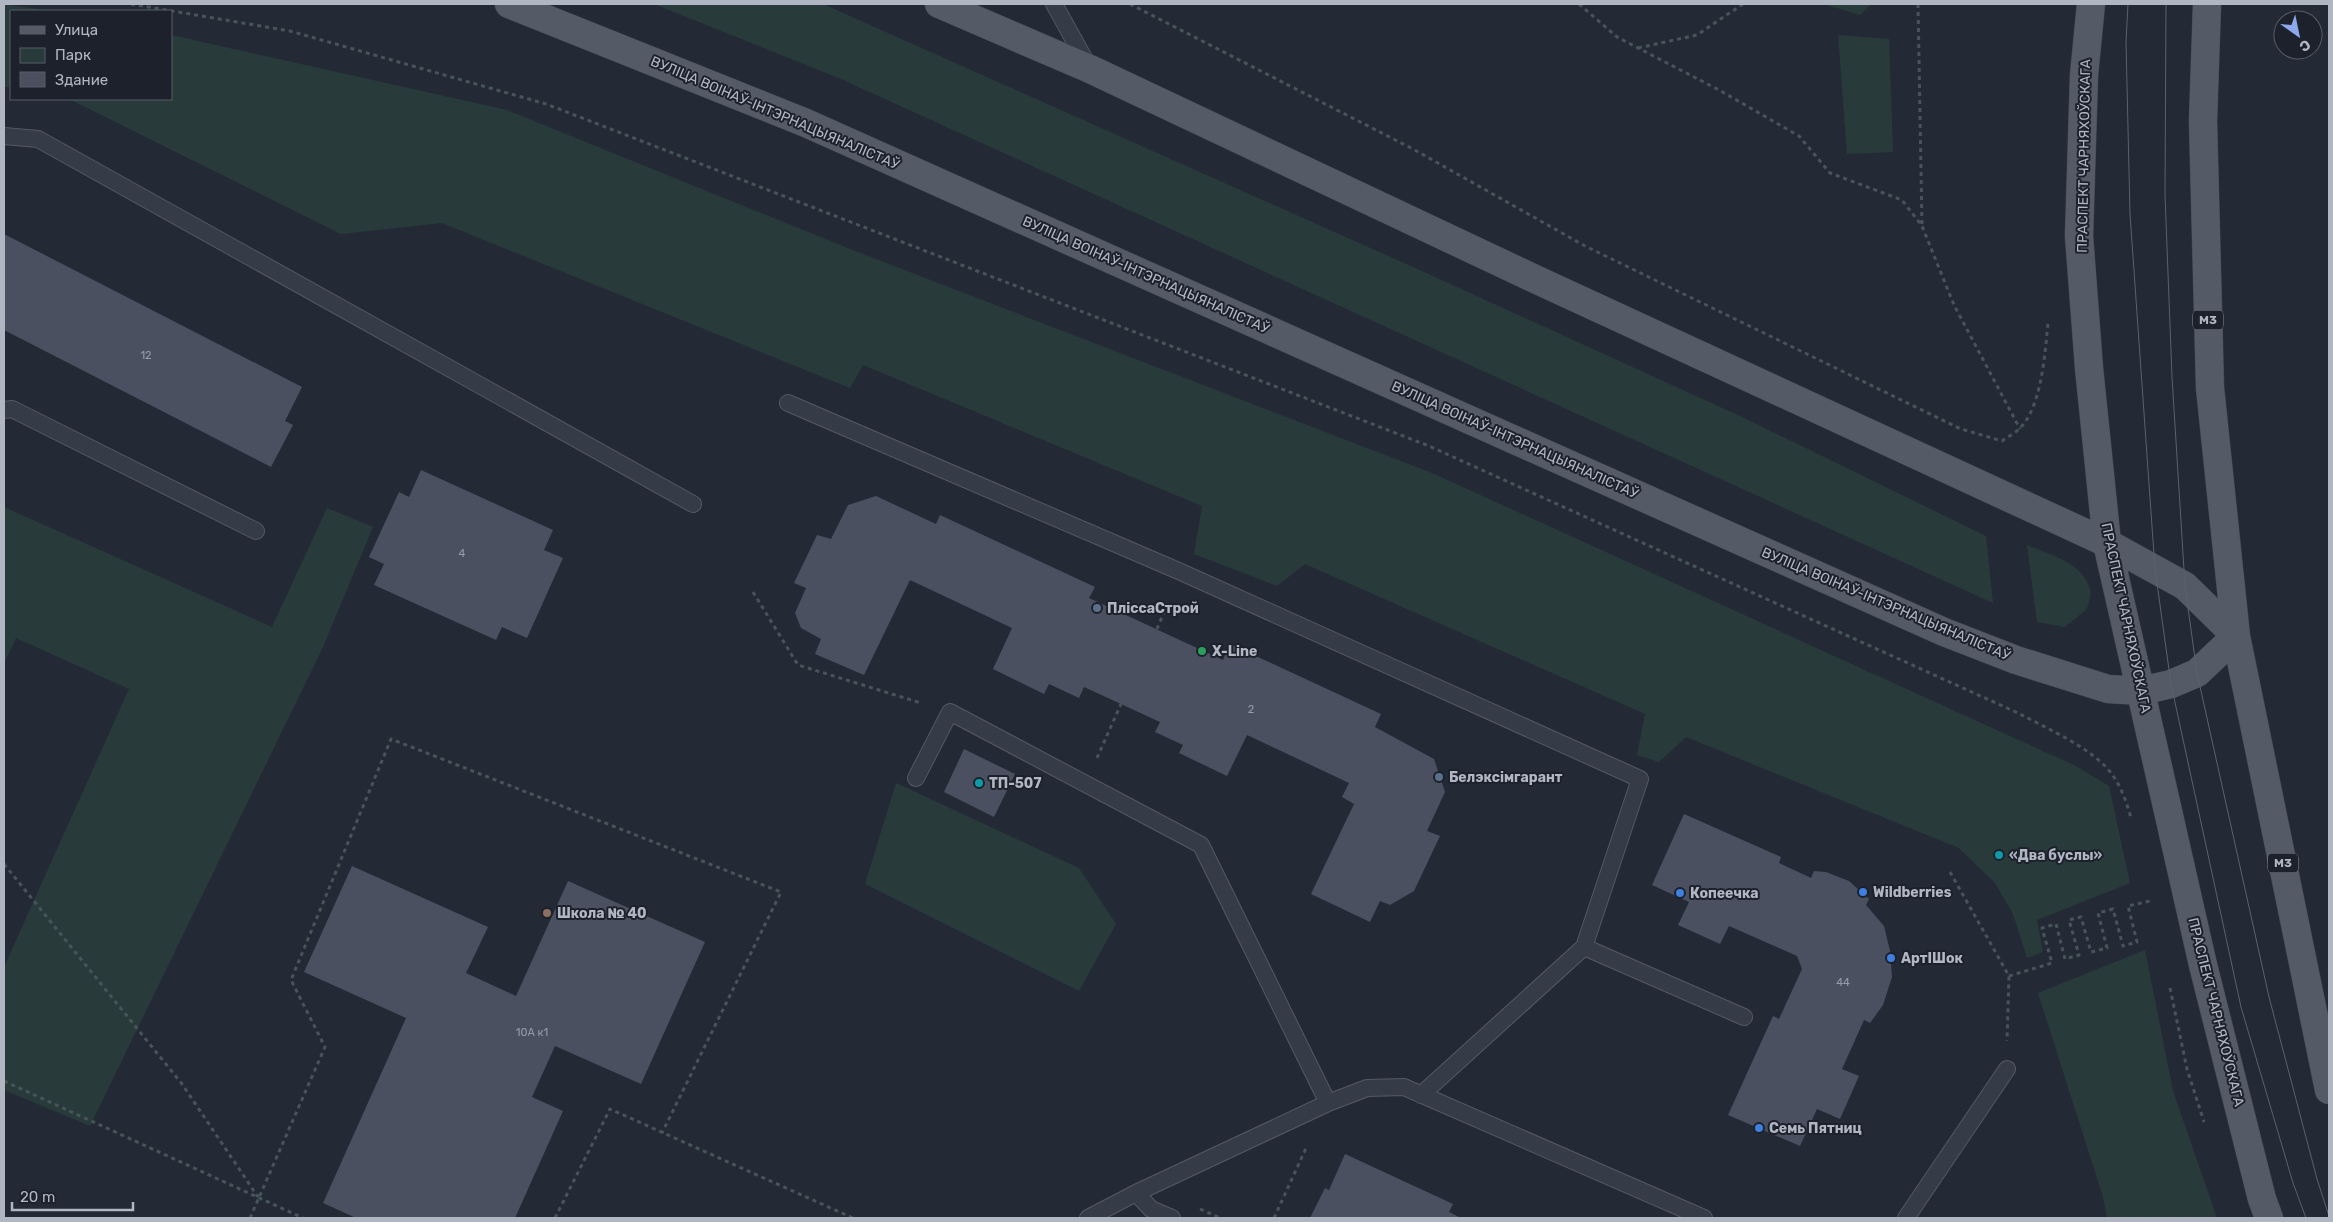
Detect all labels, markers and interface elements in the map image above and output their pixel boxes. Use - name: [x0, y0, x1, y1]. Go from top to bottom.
- legend: [10, 10, 172, 100]
- north arrow: [2273, 10, 2323, 60]
- text: Улица: [55, 21, 98, 39]
- text: С: [2296, 36, 2314, 55]
- text: Парк: [55, 46, 91, 64]
- street label: ВУЛІЦА ВОІНАЎ-ІНТЭРНАЦЫЯНАЛІСТАЎ: [648, 52, 903, 174]
- street label: ПРАСПЕКТ ЧАРНЯХОЎСКАГА: [2073, 58, 2094, 253]
- text: Здание: [55, 71, 108, 89]
- street label: ВУЛІЦА ВОІНАЎ-ІНТЭРНАЦЫЯНАЛІСТАЎ: [1020, 212, 1273, 338]
- road number: М3: [2193, 310, 2223, 330]
- house number: 12: [140, 349, 152, 362]
- street label: ВУЛІЦА ВОІНАЎ-ІНТЭРНАЦЫЯНАЛІСТАЎ: [1389, 377, 1642, 503]
- street label: ПРАСПЕКТ ЧАРНЯХОЎСКАГА: [2098, 521, 2156, 715]
- street label: ВУЛІЦА ВОІНАЎ-ІНТЭРНАЦЫЯНАЛІСТАЎ: [1759, 543, 2014, 665]
- house number: 4: [459, 547, 466, 560]
- place label: ПліссаСтрой: [1107, 600, 1199, 617]
- marker: ПліссаСтрой: [1091, 602, 1103, 614]
- place label: X-Line: [1212, 643, 1257, 660]
- marker: X-Line: [1196, 645, 1208, 657]
- house number: 2: [1248, 703, 1254, 716]
- place label: Белэксімгарант: [1449, 769, 1563, 786]
- marker: Белэксімгарант: [1433, 771, 1445, 783]
- place label: ТП-507: [989, 775, 1041, 792]
- marker: ТП-507: [973, 777, 985, 789]
- place label: «Два буслы»: [2009, 847, 2103, 864]
- marker: «Два буслы»: [1993, 849, 2005, 861]
- road number: М3: [2268, 854, 2298, 872]
- place label: Wildberries: [1873, 884, 1952, 901]
- place label: Копеечка: [1690, 885, 1759, 902]
- marker: Wildberries: [1857, 886, 1869, 898]
- marker: Копеечка: [1674, 887, 1686, 899]
- place label: Школа № 40: [557, 905, 647, 922]
- marker: Школа № 40: [541, 907, 553, 919]
- street label: ПРАСПЕКТ ЧАРНЯХОЎСКАГА: [2184, 916, 2249, 1109]
- place label: АртIШок: [1901, 950, 1963, 967]
- marker: АртIШок: [1885, 952, 1897, 964]
- house number: 44: [1836, 976, 1850, 989]
- house number: 10А к1: [516, 1026, 548, 1039]
- place label: Семь Пятниц: [1769, 1120, 1862, 1137]
- marker: Семь Пятниц: [1753, 1122, 1765, 1134]
- scale bar: [12, 1180, 134, 1212]
- text: 20 m: [20, 1188, 55, 1206]

